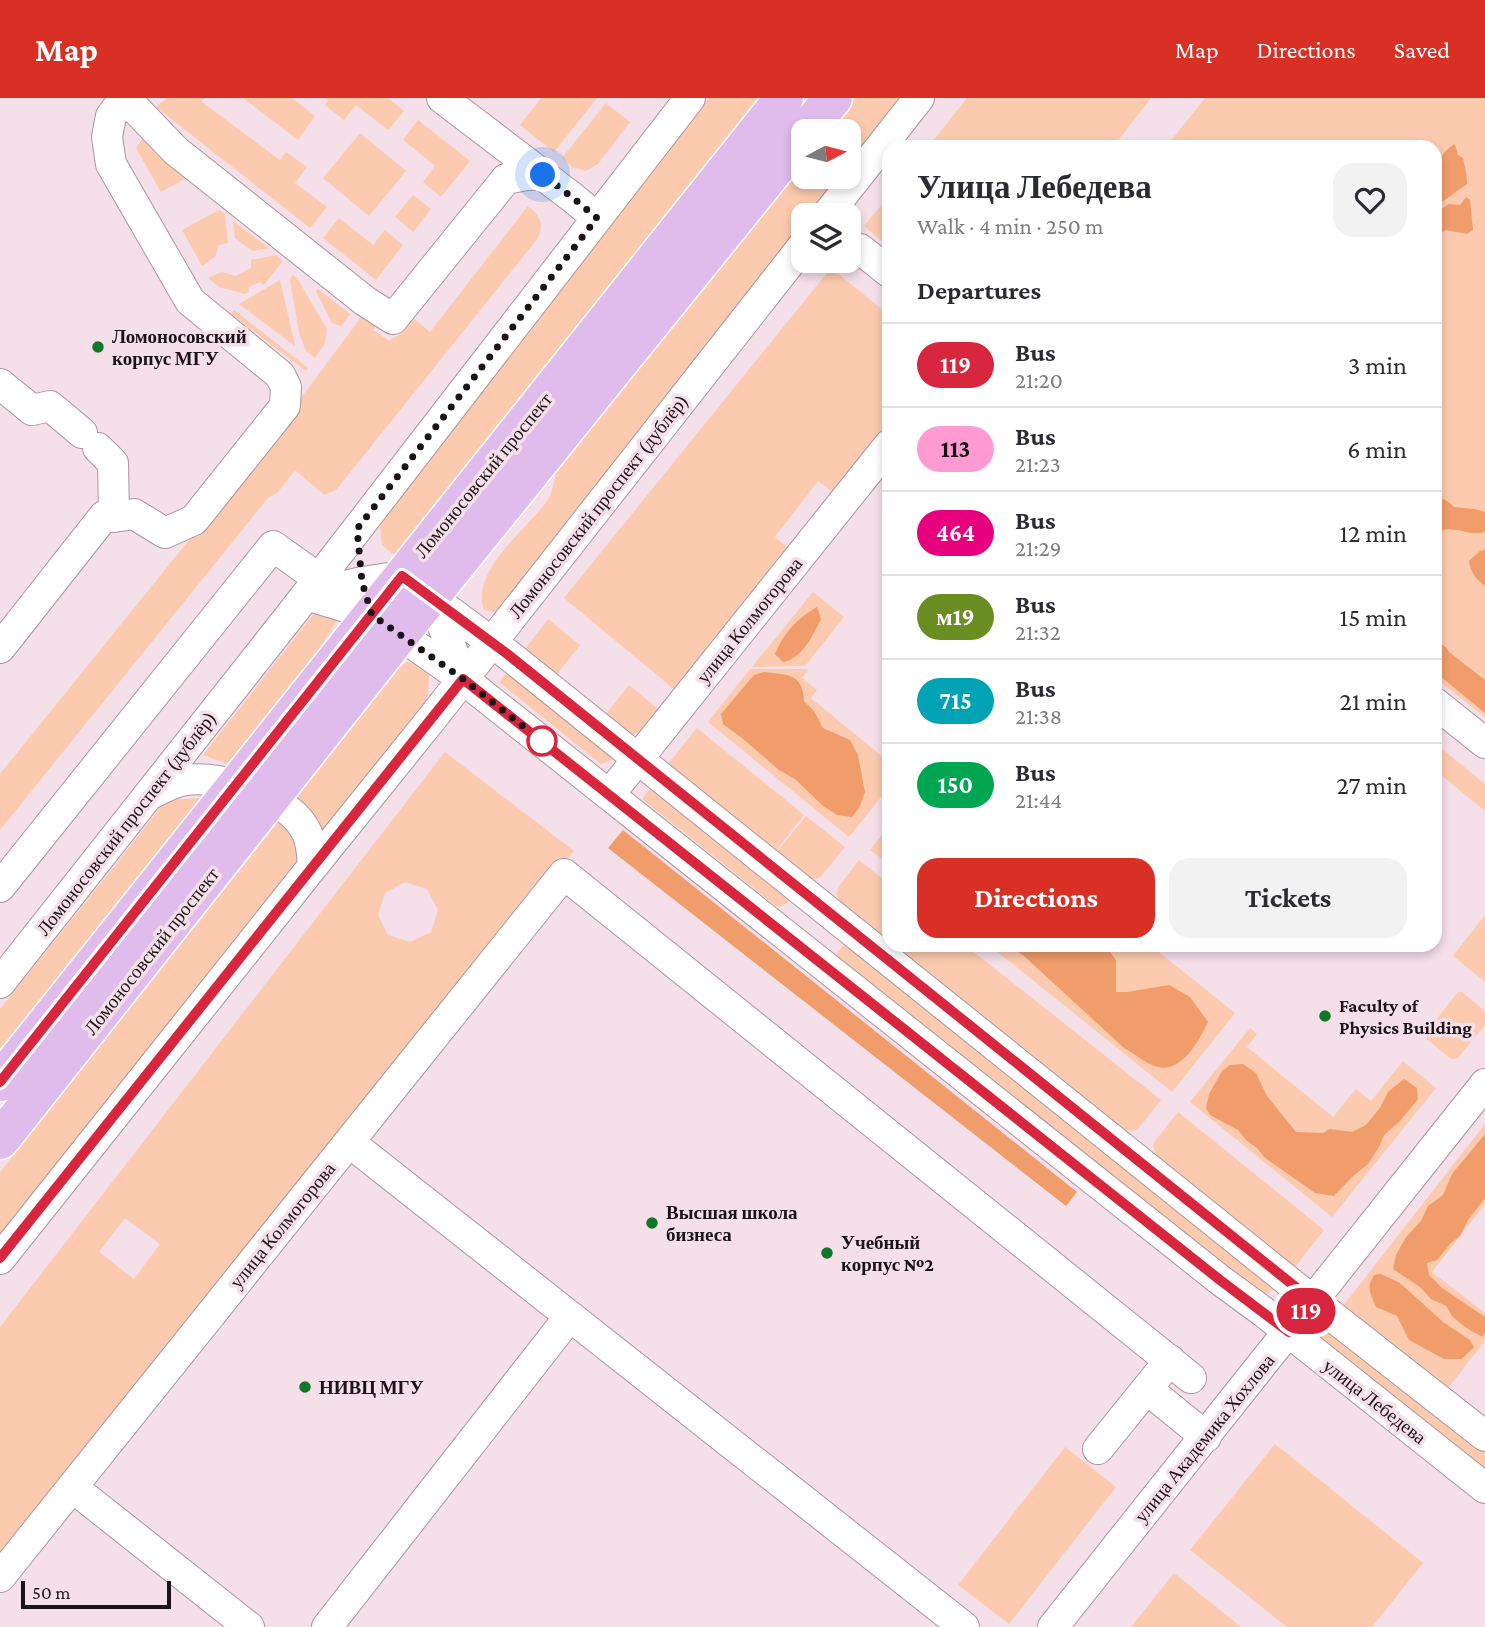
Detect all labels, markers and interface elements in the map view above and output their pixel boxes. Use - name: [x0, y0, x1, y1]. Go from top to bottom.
- text: Map: [35, 31, 98, 68]
- text: Map: [1175, 36, 1219, 63]
- text: Directions: [1257, 36, 1356, 63]
- text: Saved: [1394, 36, 1450, 63]
- north arrow: [791, 119, 861, 189]
- map controls: [791, 119, 861, 273]
- your location: [525, 157, 560, 192]
- button: heart: [1333, 163, 1407, 237]
- text: Улица Лебедева: [917, 168, 1152, 205]
- button: layers: [791, 203, 861, 273]
- text: Walk · 4 min · 250 m: [917, 213, 1104, 239]
- text: Departures: [917, 276, 1041, 305]
- place label: Ломоносовский корпус МГУ: [112, 326, 247, 369]
- text: Bus: [1015, 338, 1056, 367]
- marker: Ломоносовский корпус МГУ: [90, 339, 106, 355]
- text: 119: [940, 351, 971, 378]
- text: 3 min: [1348, 351, 1407, 380]
- text: 21:20: [1015, 367, 1063, 393]
- street label: Ломоносовский проспект: [411, 388, 557, 562]
- street label: Ломоносовский проспект (дублёр): [505, 390, 693, 623]
- text: Bus: [1015, 422, 1056, 451]
- text: 113: [941, 435, 970, 462]
- text: 6 min: [1347, 435, 1407, 464]
- text: 21:23: [1015, 451, 1061, 477]
- text: Bus: [1015, 506, 1056, 535]
- text: 464: [936, 519, 975, 546]
- text: 12 min: [1339, 519, 1407, 548]
- text: 21:29: [1015, 535, 1062, 561]
- street label: улица Колмогорова: [692, 553, 807, 687]
- text: Bus: [1015, 590, 1056, 619]
- text: м19: [936, 603, 975, 630]
- text: 15 min: [1340, 603, 1407, 632]
- text: 21:32: [1015, 619, 1061, 645]
- text: Bus: [1015, 674, 1056, 703]
- text: 715: [939, 687, 972, 714]
- text: 21 min: [1339, 687, 1407, 716]
- text: 21:38: [1015, 703, 1062, 729]
- street label: Ломоносовский проспект (дублёр): [33, 707, 221, 940]
- unlabelled marker: [527, 726, 557, 756]
- text: Bus: [1015, 758, 1056, 787]
- text: 150: [938, 771, 973, 798]
- text: 27 min: [1336, 771, 1407, 800]
- text: 21:44: [1015, 787, 1062, 813]
- button: Directions: [917, 858, 1155, 938]
- button: Tickets: [1169, 858, 1407, 938]
- street label: Ломоносовский проспект: [80, 863, 223, 1039]
- place label: Faculty of Physics Building: [1339, 995, 1472, 1038]
- marker: Faculty of Physics Building: [1317, 1008, 1333, 1024]
- street label: улица Колмогорова: [225, 1158, 340, 1292]
- place label: Высшая школа бизнеса: [666, 1202, 798, 1245]
- marker: Высшая школа бизнеса: [644, 1215, 660, 1231]
- place label: Учебный корпус №2: [841, 1232, 934, 1275]
- marker: Учебный корпус №2: [819, 1245, 835, 1261]
- line badge: 119: [1266, 1288, 1346, 1334]
- text: 119: [1290, 1297, 1322, 1324]
- street label: улица Академика Хохлова: [1130, 1350, 1279, 1527]
- street label: улица Лебедева: [1319, 1355, 1431, 1448]
- place label: НИВЦ МГУ: [319, 1377, 424, 1398]
- marker: НИВЦ МГУ: [297, 1379, 313, 1395]
- scale bar: [21, 1578, 172, 1610]
- text: 50 m: [32, 1582, 71, 1603]

